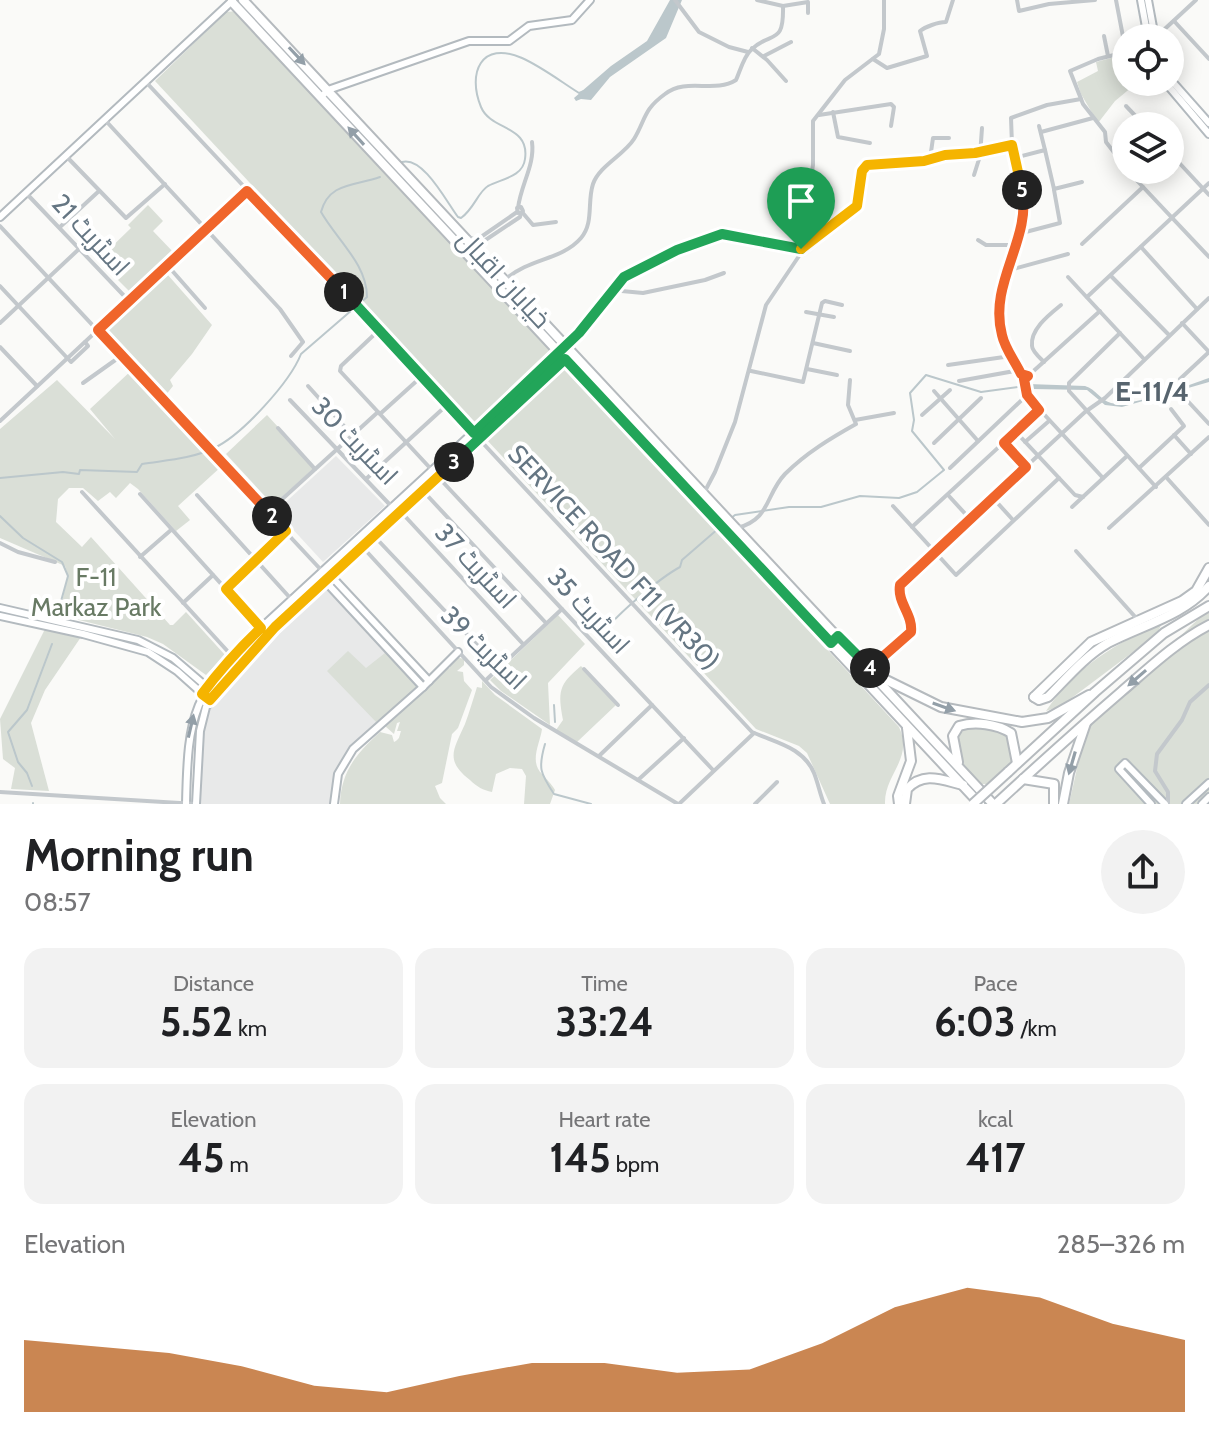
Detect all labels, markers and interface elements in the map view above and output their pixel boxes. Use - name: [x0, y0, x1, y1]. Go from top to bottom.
- map controls: [1112, 24, 1184, 184]
- button: locate: [1112, 24, 1184, 96]
- one-way arrow: [288, 46, 306, 65]
- button: layers: [1112, 112, 1184, 184]
- one-way arrow: [347, 126, 365, 145]
- pin: [767, 167, 835, 249]
- pin: 5: [1002, 170, 1042, 210]
- text: 5: [1016, 176, 1028, 203]
- icon: arrive: [779, 179, 823, 223]
- street label: اسٹریٹ 21: [45, 187, 137, 283]
- street label: خیابان اقبال: [450, 223, 558, 335]
- pin: 1: [324, 272, 364, 312]
- text: 1: [340, 278, 348, 305]
- district label: E-11/4: [1115, 374, 1189, 408]
- street label: اسٹریٹ 30: [305, 390, 405, 492]
- street label: SERVICE ROAD F11 (VR30): [501, 438, 727, 676]
- pin: 3: [434, 442, 474, 482]
- text: 3: [448, 448, 460, 475]
- pin: 2: [252, 496, 292, 536]
- text: 2: [266, 502, 278, 529]
- street label: اسٹریٹ 37: [428, 517, 524, 615]
- park label: F-11 Markaz Park: [31, 561, 162, 623]
- street label: اسٹریٹ 35: [541, 561, 637, 661]
- street label: اسٹریٹ 39: [434, 599, 534, 697]
- pin: 4: [850, 648, 890, 688]
- text: 4: [863, 654, 877, 681]
- one-way arrow: [1127, 669, 1147, 686]
- one-way arrow: [932, 701, 956, 713]
- one-way arrow: [185, 714, 198, 739]
- one-way arrow: [1066, 750, 1078, 775]
- text: Morning run: [24, 829, 254, 882]
- button: share: [1101, 830, 1185, 914]
- text: 08:57: [24, 886, 90, 918]
- text: Distance: [173, 970, 254, 997]
- text: Time: [581, 970, 628, 997]
- text: Pace: [974, 970, 1017, 997]
- text: 5.52: [160, 997, 233, 1046]
- text: 33:24: [556, 997, 654, 1046]
- text: 6:03: [934, 997, 1015, 1046]
- text: km: [233, 1015, 267, 1042]
- text: /km: [1015, 1015, 1057, 1042]
- text: Elevation: [171, 1106, 256, 1133]
- text: Heart rate: [558, 1106, 651, 1133]
- text: kcal: [978, 1106, 1013, 1133]
- text: 45: [178, 1133, 225, 1182]
- text: 145: [550, 1133, 611, 1182]
- text: 417: [966, 1133, 1025, 1182]
- text: m: [225, 1151, 249, 1178]
- text: bpm: [611, 1151, 659, 1178]
- text: Elevation: [24, 1228, 126, 1260]
- text: 285–326 m: [1057, 1228, 1185, 1260]

